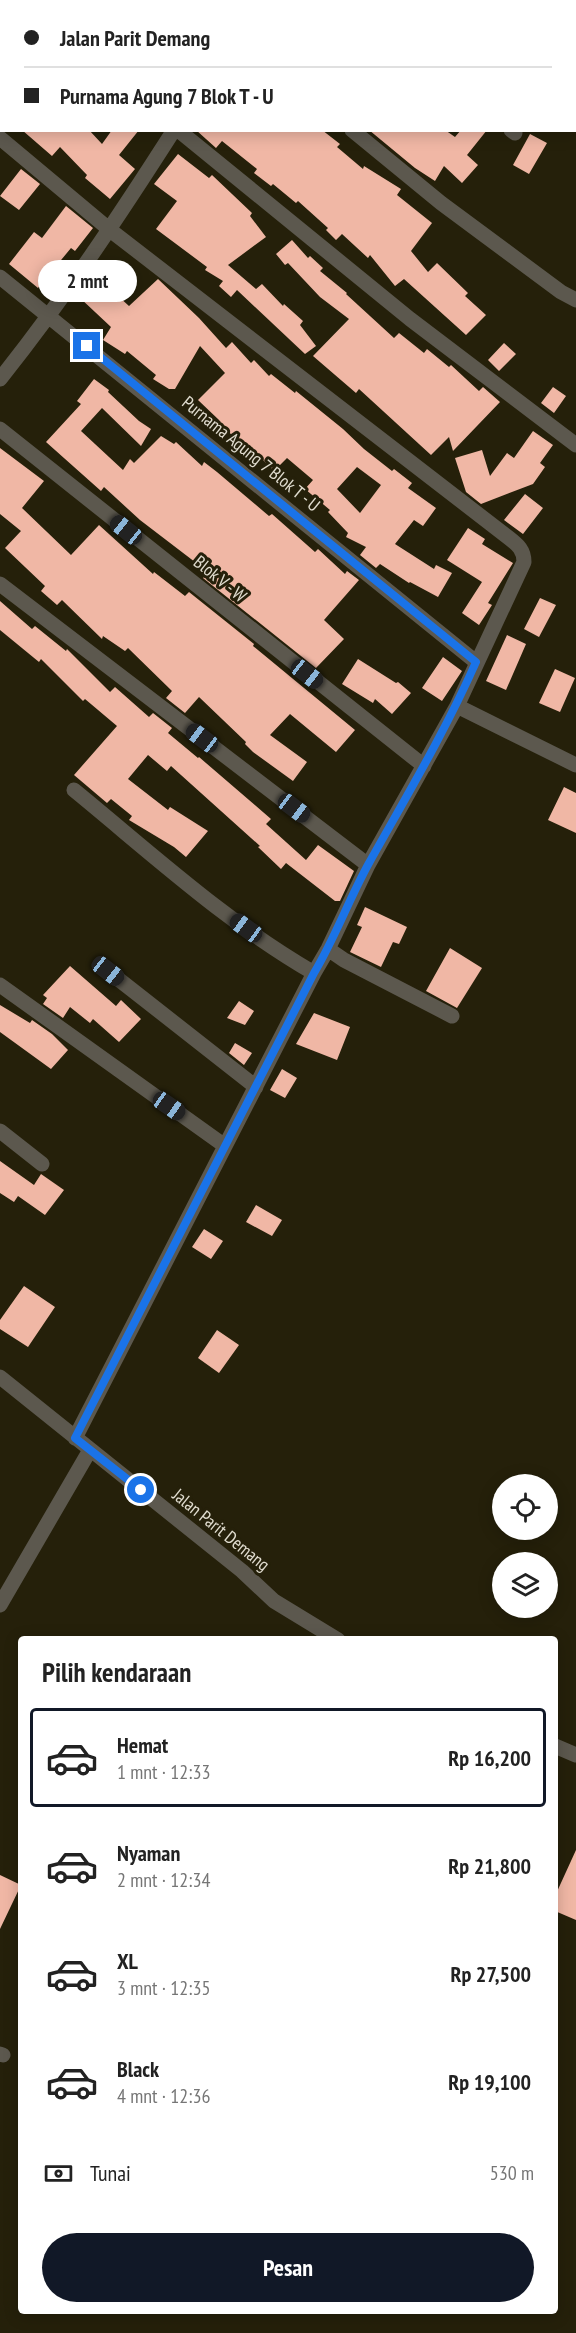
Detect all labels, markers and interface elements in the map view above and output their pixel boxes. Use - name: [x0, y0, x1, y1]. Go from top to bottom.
- text: Jalan Parit Demang: [60, 24, 210, 52]
- text: Purnama Agung 7 Blok T - U: [60, 82, 274, 110]
- callout: 2 mnt: [38, 259, 136, 301]
- text: 2 mnt: [67, 268, 108, 294]
- route end: [73, 332, 100, 359]
- street label: Purnama Agung 7 Blok T - U: [178, 391, 325, 516]
- car: [106, 512, 146, 548]
- street label: Blok V - W: [189, 550, 251, 607]
- car: [287, 656, 327, 692]
- car: [182, 720, 222, 756]
- car: [274, 790, 314, 826]
- car: [226, 910, 266, 946]
- car: [88, 953, 128, 989]
- car: [149, 1088, 189, 1124]
- map controls: [492, 1474, 558, 1618]
- button: locate: [492, 1474, 558, 1540]
- route start: [127, 1476, 154, 1503]
- street label: Jalan Parit Demang: [167, 1483, 275, 1576]
- button: layers: [492, 1552, 558, 1618]
- text: Pilih kendaraan: [42, 1655, 191, 1689]
- icon: car: [45, 1731, 99, 1785]
- text: Hemat: [117, 1731, 168, 1759]
- text: Rp 16,200: [448, 1744, 531, 1772]
- text: 1 mnt · 12:33: [117, 1759, 210, 1785]
- icon: car: [45, 1839, 99, 1893]
- text: Nyaman: [117, 1839, 180, 1867]
- text: Rp 21,800: [448, 1852, 531, 1880]
- text: 2 mnt · 12:34: [117, 1867, 210, 1893]
- icon: car: [45, 1947, 99, 2001]
- text: XL: [117, 1947, 138, 1975]
- text: Rp 27,500: [450, 1960, 531, 1988]
- text: 3 mnt · 12:35: [117, 1975, 210, 2001]
- icon: car: [45, 2055, 99, 2109]
- text: Black: [117, 2055, 159, 2083]
- text: Rp 19,100: [448, 2068, 531, 2096]
- text: 4 mnt · 12:36: [117, 2083, 210, 2109]
- icon: cash: [42, 2157, 75, 2190]
- text: Tunai: [90, 2159, 131, 2187]
- text: 530 m: [490, 2160, 534, 2186]
- button: Pesan: [42, 2233, 534, 2302]

